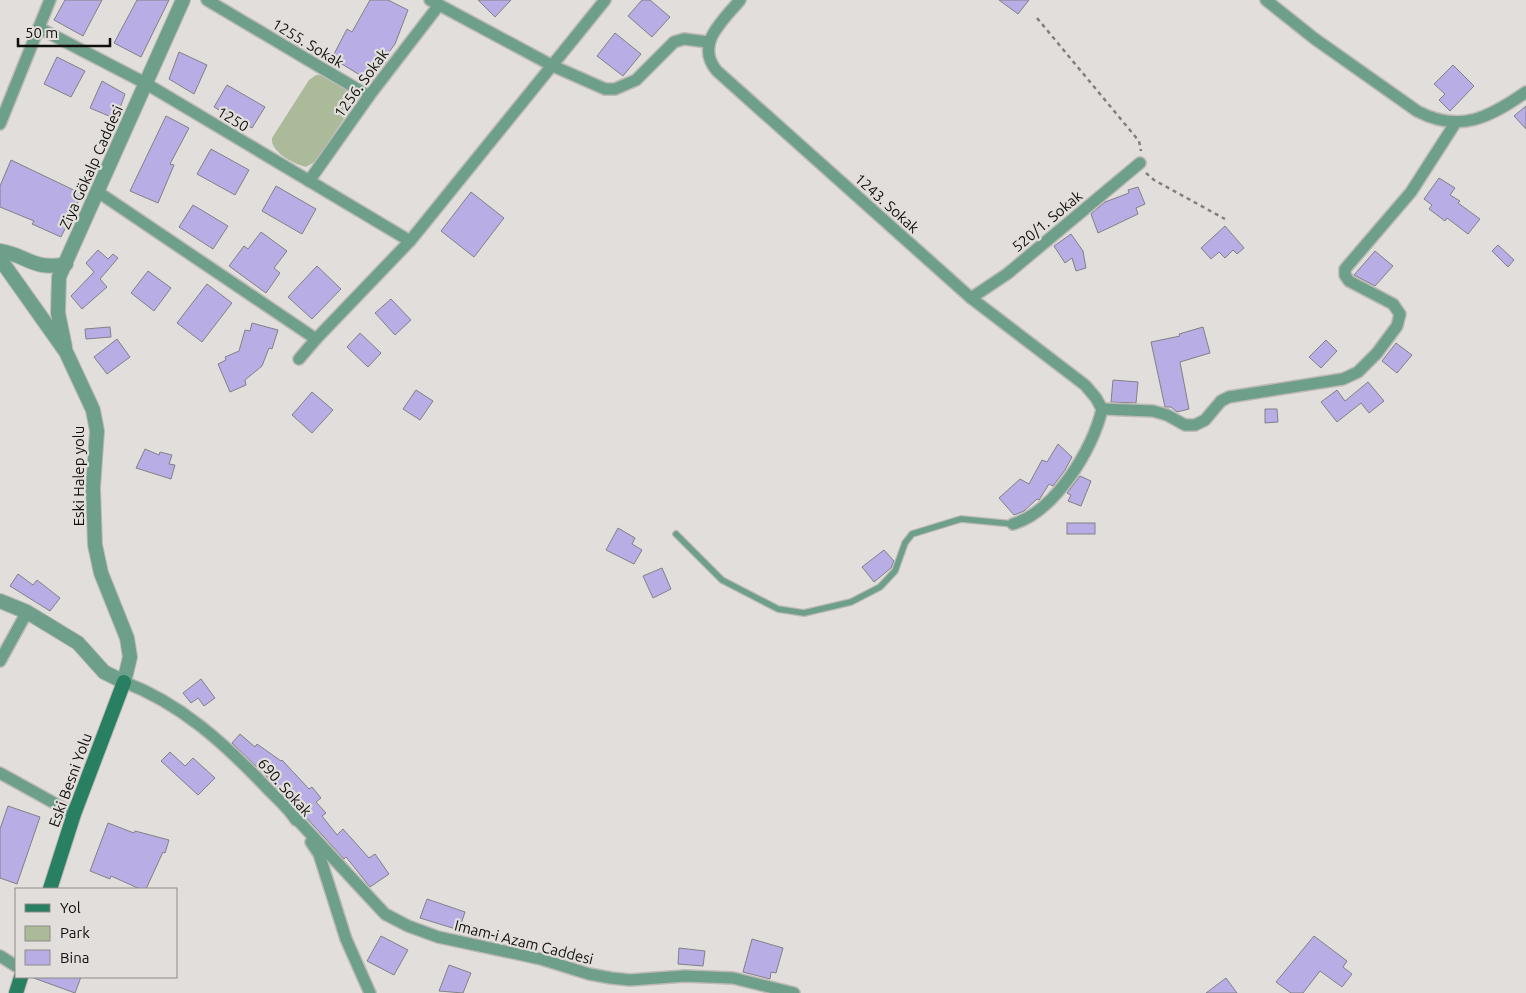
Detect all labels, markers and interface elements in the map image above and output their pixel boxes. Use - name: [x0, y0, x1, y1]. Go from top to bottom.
- scale bar: [18, 15, 110, 47]
- street label: 1255. Sokak: [269, 15, 347, 71]
- text: 50 m: [25, 24, 58, 41]
- street label: 1256. Sokak: [330, 45, 392, 121]
- street label: Ziya Gökalp Caddesi: [56, 102, 126, 232]
- street label: 1250: [214, 103, 252, 135]
- street label: 1243. Sokak: [851, 170, 923, 237]
- street label: 520/1. Sokak: [1009, 187, 1086, 255]
- street label: Eski Halep yolu: [70, 426, 87, 526]
- street label: Eski Besni Yolu: [45, 731, 95, 829]
- street label: 690. Sokak: [255, 755, 316, 820]
- legend: [15, 888, 178, 978]
- text: Yol: [60, 899, 81, 916]
- street label: Imam-i Azam Caddesi: [453, 916, 595, 968]
- text: Park: [60, 924, 90, 941]
- text: Bina: [60, 949, 89, 966]

